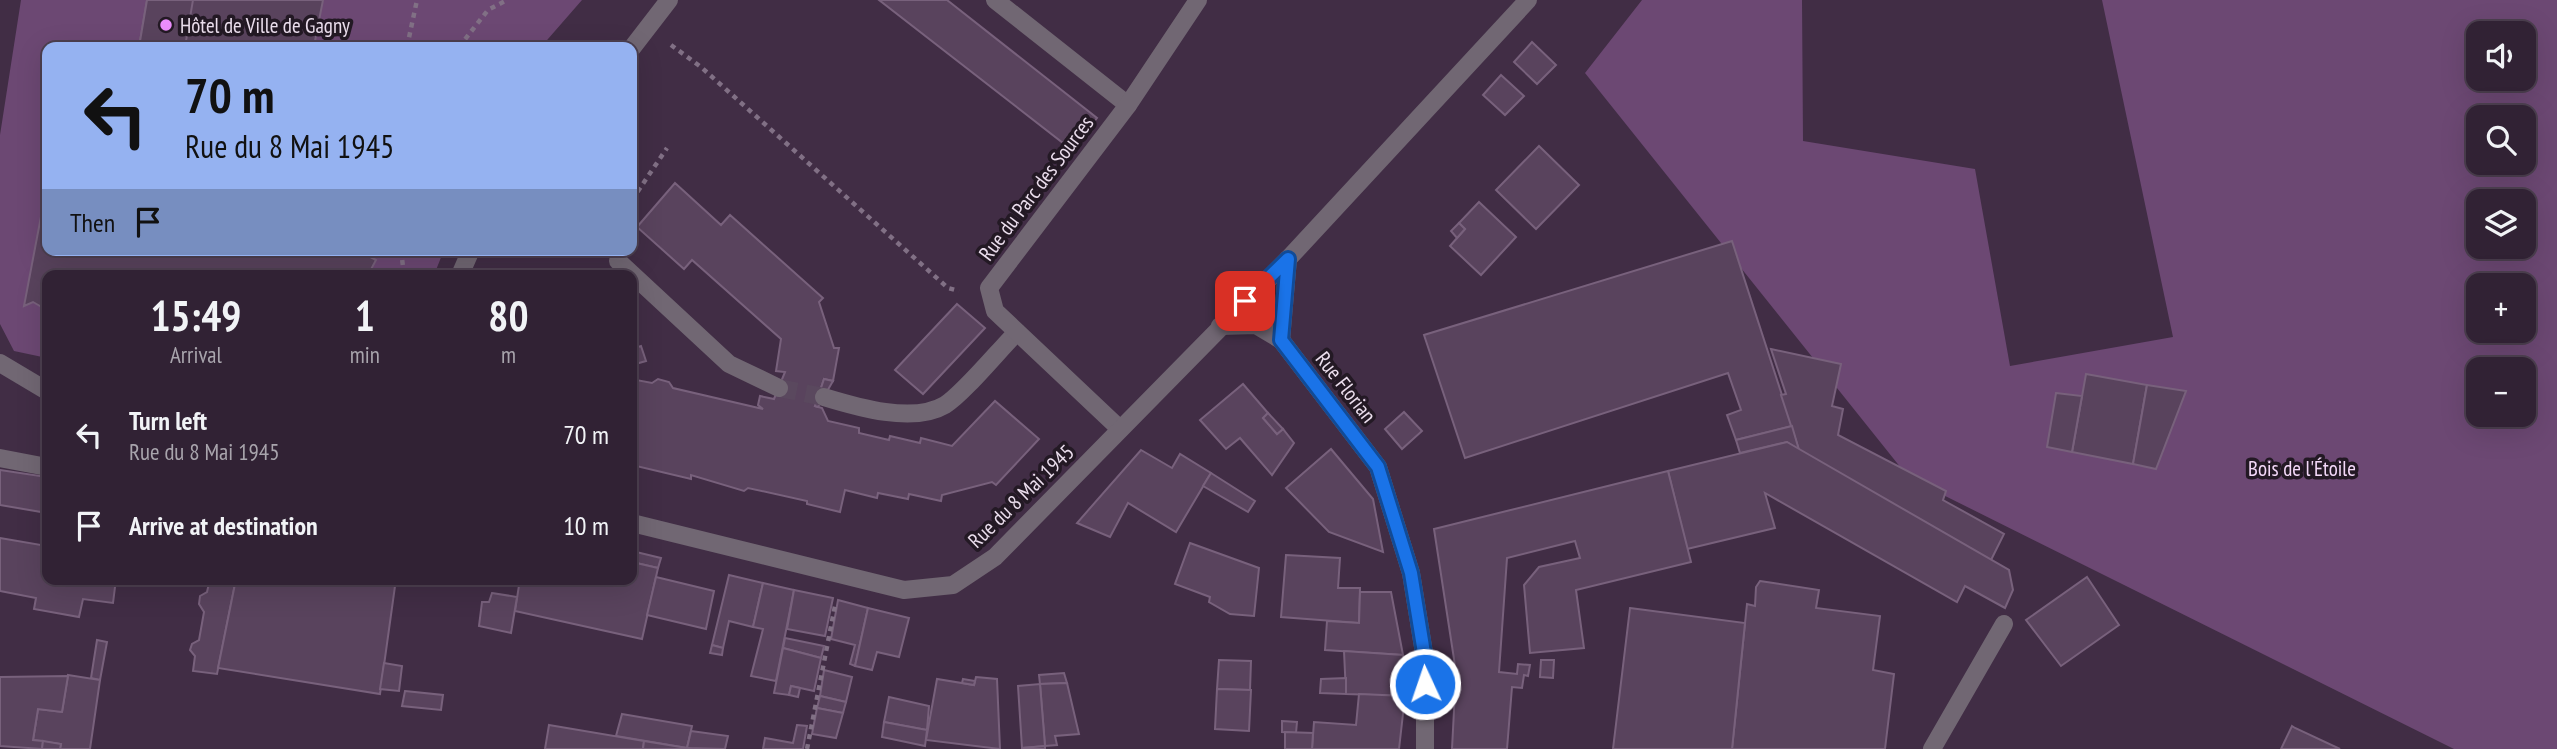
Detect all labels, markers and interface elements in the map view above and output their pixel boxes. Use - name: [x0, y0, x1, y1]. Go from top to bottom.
- place label: Hôtel de Ville de Gagny: [180, 12, 350, 39]
- marker: Hôtel de Ville de Gagny: [158, 17, 174, 33]
- map controls: [2466, 21, 2536, 427]
- button: sound: [2466, 21, 2536, 91]
- text: 70 m: [185, 63, 274, 127]
- icon: left: [70, 70, 161, 161]
- button: search: [2466, 105, 2536, 175]
- street label: Rue du Parc des Sources: [973, 110, 1099, 266]
- text: Rue du 8 Mai 1945: [185, 125, 394, 167]
- button: layers: [2466, 189, 2536, 259]
- icon: arrive: [129, 203, 167, 241]
- text: Then: [70, 206, 115, 239]
- pin: [1215, 271, 1275, 331]
- button: +: [2466, 273, 2536, 343]
- icon: arrive: [1226, 282, 1264, 320]
- text: 15:49: [150, 288, 241, 343]
- text: 1: [355, 288, 375, 343]
- text: 80: [488, 288, 528, 343]
- text: Arrival: [170, 340, 222, 369]
- text: min: [350, 340, 380, 369]
- text: m: [501, 340, 516, 369]
- street label: Rue Florian: [1310, 346, 1382, 428]
- button: −: [2466, 357, 2536, 427]
- text: Turn left: [129, 404, 207, 437]
- icon: left: [70, 416, 108, 454]
- text: 70 m: [563, 418, 609, 451]
- text: Rue du 8 Mai 1945: [129, 437, 280, 466]
- street label: Rue du 8 Mai 1945: [962, 439, 1080, 553]
- park label: Bois de l'Étoile: [2248, 455, 2356, 482]
- icon: arrive: [70, 507, 108, 545]
- text: Arrive at destination: [129, 509, 318, 542]
- text: 10 m: [563, 509, 609, 542]
- position arrow: [1388, 647, 1462, 721]

